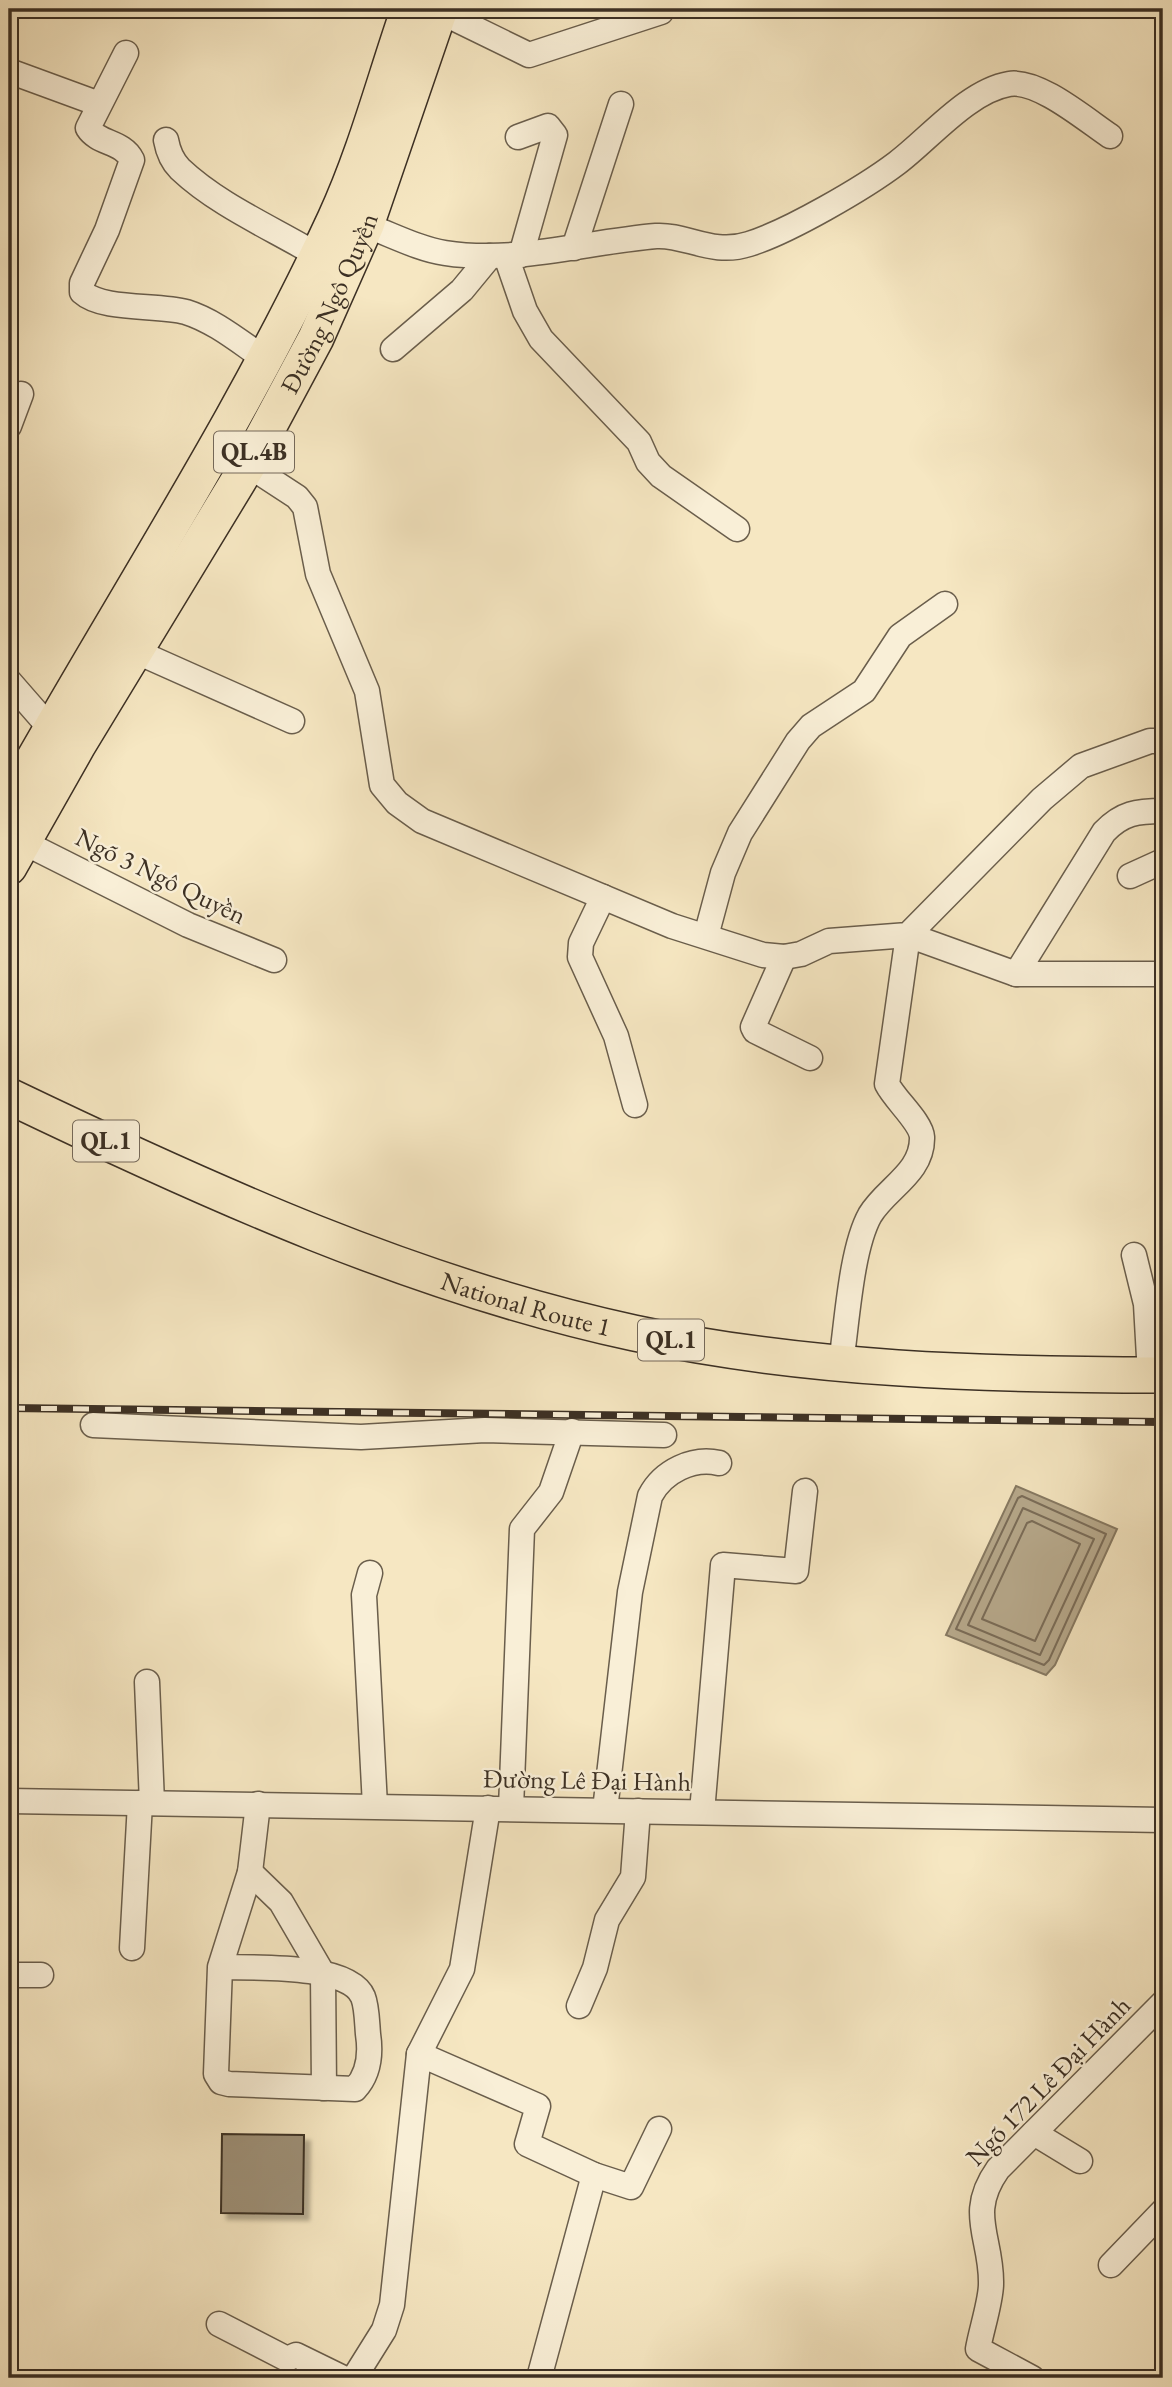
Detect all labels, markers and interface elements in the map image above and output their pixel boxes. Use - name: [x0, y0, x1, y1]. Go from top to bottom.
- street label: Đường Ngô Quyền: [272, 208, 386, 400]
- road number: QL.4B: [214, 432, 294, 472]
- street label: Ngõ 3 Ngô Quyền: [70, 820, 252, 932]
- road number: QL.1: [73, 1120, 139, 1162]
- street label: National Route 1: [436, 1263, 614, 1344]
- road number: QL.1: [638, 1320, 704, 1360]
- street label: Đường Lê Đại Hành: [483, 1761, 691, 1799]
- street label: Ngõ 172 Lê Đại Hành: [958, 1989, 1138, 2173]

